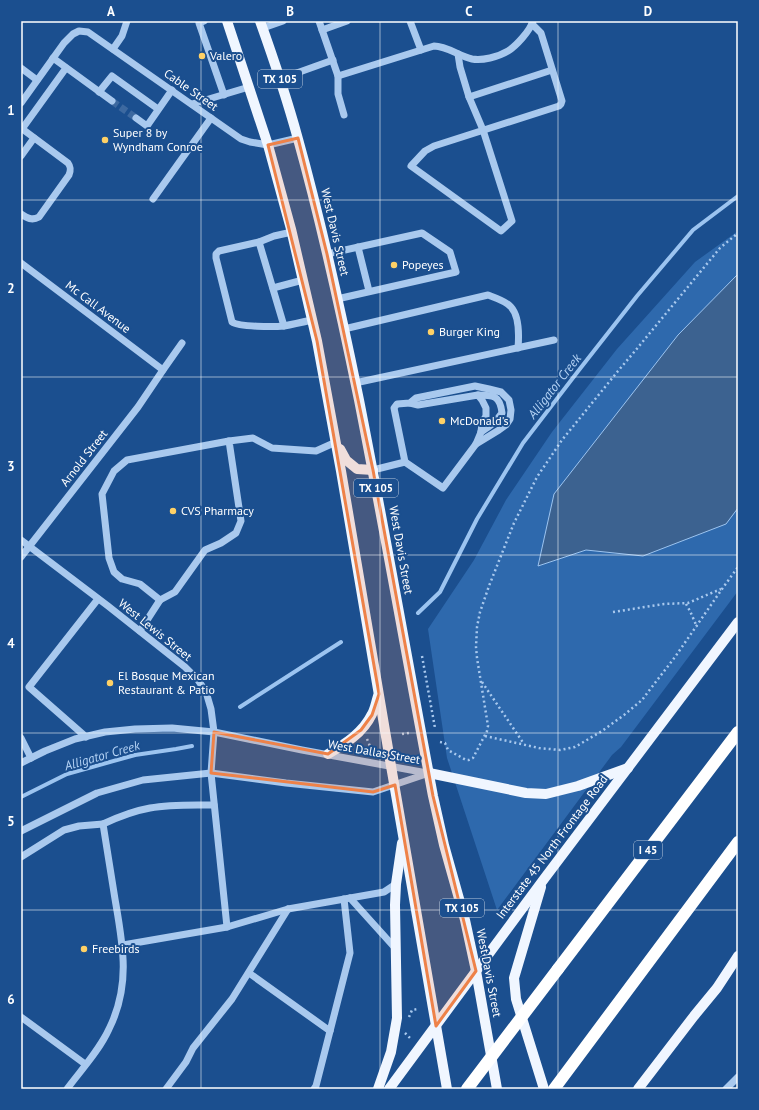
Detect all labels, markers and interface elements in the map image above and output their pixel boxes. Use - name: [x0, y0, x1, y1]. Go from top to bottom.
- text: A: [107, 3, 115, 20]
- text: B: [286, 3, 294, 20]
- text: C: [465, 3, 473, 20]
- text: D: [644, 3, 652, 20]
- place label: Valero: [209, 48, 242, 63]
- marker: Valero: [197, 51, 207, 61]
- street label: Cable Street: [161, 66, 221, 114]
- road number: TX 105: [258, 70, 302, 88]
- text: 1: [7, 102, 15, 119]
- place label: Super 8 by Wyndham Conroe: [113, 125, 203, 154]
- marker: Super 8 by Wyndham Conroe: [100, 135, 110, 145]
- street label: West Davis Street: [318, 187, 353, 277]
- place label: Popeyes: [402, 257, 444, 272]
- marker: Popeyes: [389, 260, 399, 270]
- street label: Mc Call Avenue: [63, 277, 134, 336]
- text: 2: [7, 280, 15, 297]
- place label: Burger King: [439, 324, 500, 339]
- marker: Burger King: [426, 327, 436, 337]
- water label: Alligator Creek: [523, 350, 586, 423]
- place label: McDonald's: [450, 413, 509, 428]
- marker: McDonald's: [437, 416, 447, 426]
- street label: Arnold Street: [57, 426, 110, 489]
- text: 3: [7, 458, 15, 475]
- road number: TX 105: [354, 479, 398, 497]
- place label: CVS Pharmacy: [181, 503, 254, 518]
- street label: West Davis Street: [386, 505, 417, 595]
- marker: CVS Pharmacy: [168, 506, 178, 516]
- street label: West Lewis Street: [116, 595, 195, 664]
- text: 4: [7, 635, 15, 652]
- place label: El Bosque Mexican Restaurant & Patio: [118, 668, 215, 697]
- marker: El Bosque Mexican Restaurant & Patio: [105, 678, 115, 688]
- water label: Alligator Creek: [62, 736, 143, 775]
- street label: West Dallas Street: [327, 736, 421, 767]
- street label: Interstate 45 North Frontage Road: [493, 772, 611, 921]
- text: 5: [7, 813, 15, 830]
- road number: I 45: [634, 841, 662, 859]
- road number: TX 105: [440, 899, 484, 917]
- street label: West Davis Street: [474, 928, 505, 1018]
- place label: Freebirds: [92, 941, 140, 956]
- marker: Freebirds: [79, 944, 89, 954]
- text: 6: [7, 991, 15, 1008]

